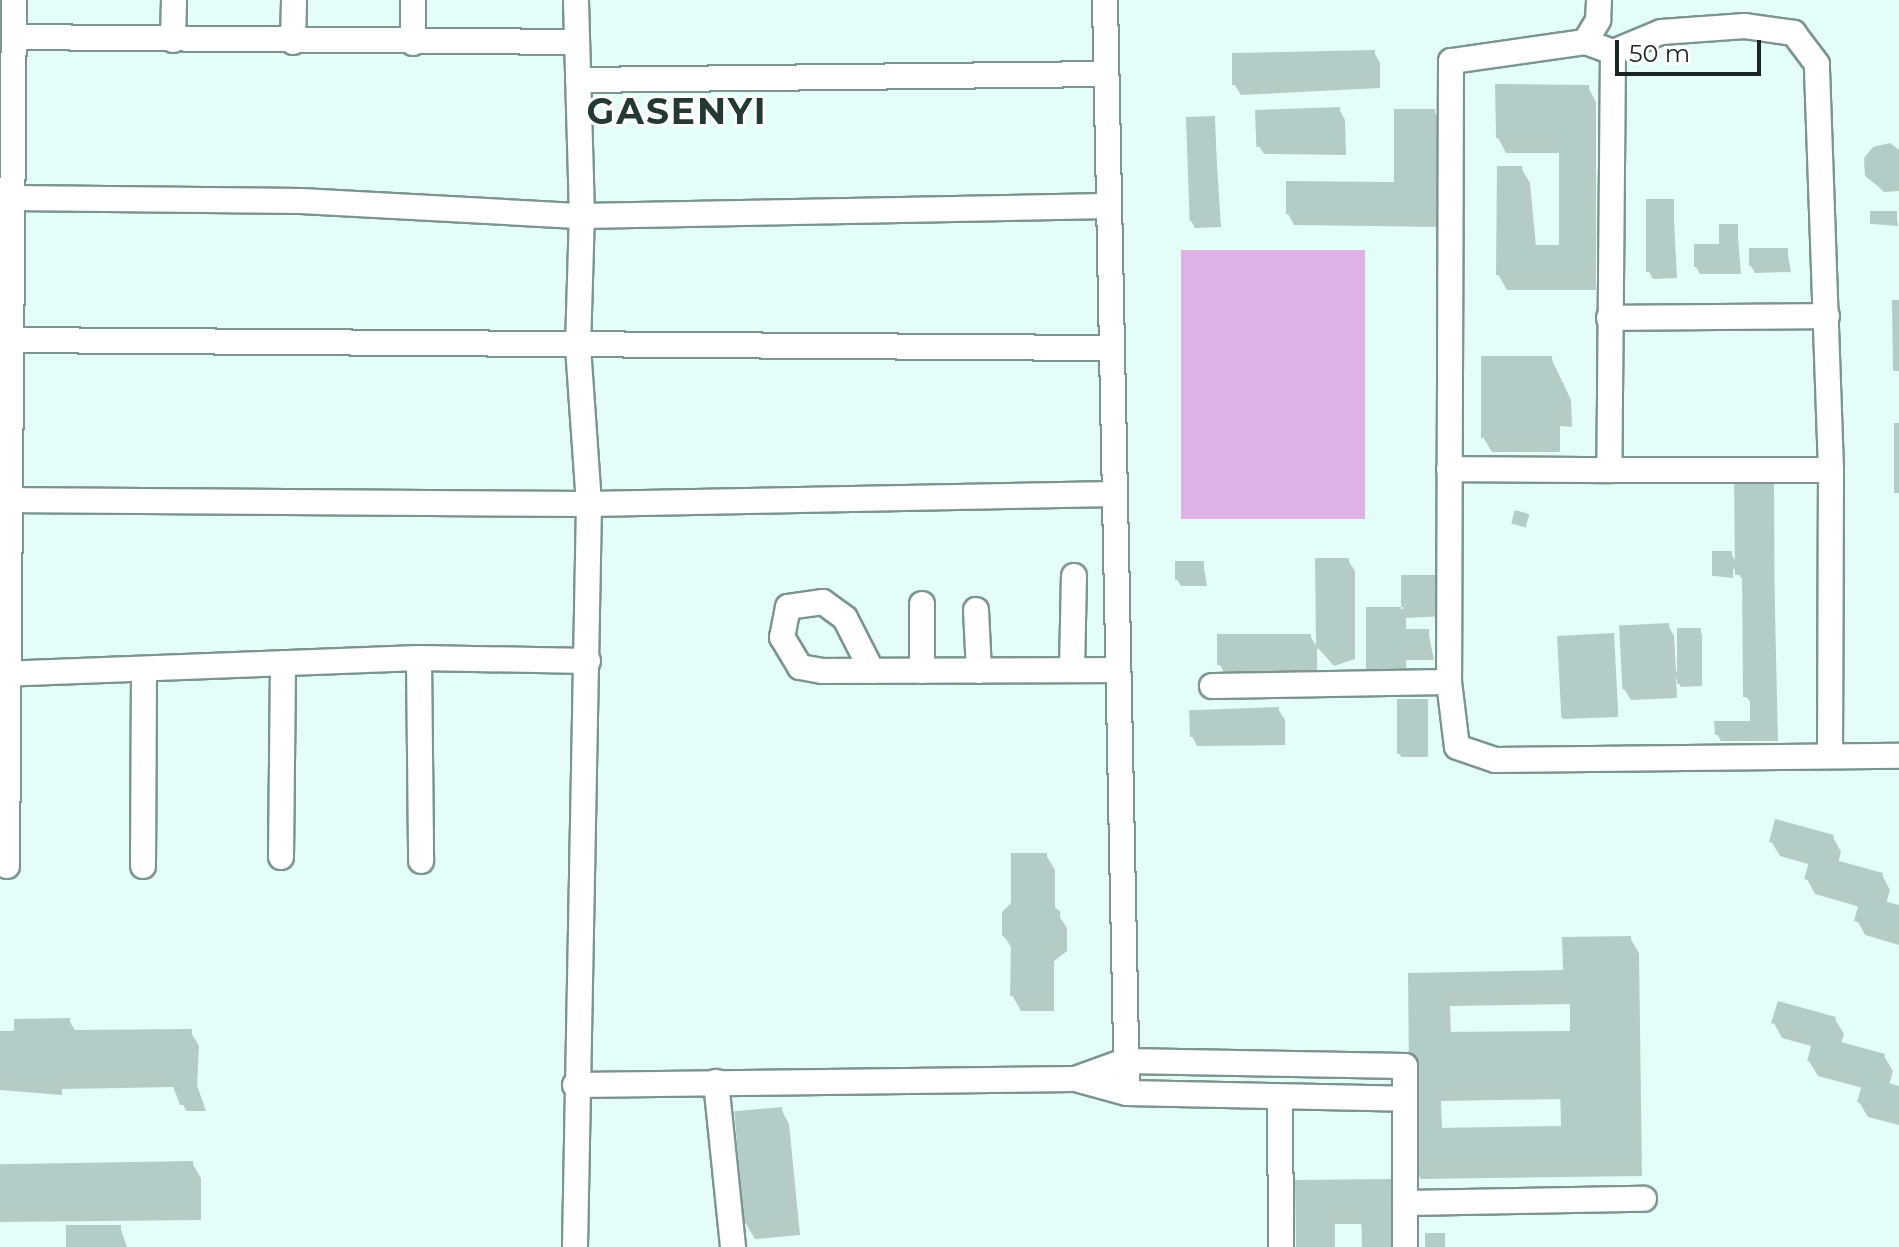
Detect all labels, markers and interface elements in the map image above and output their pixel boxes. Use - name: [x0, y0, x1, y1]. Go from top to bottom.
- scale bar: [1619, 24, 1765, 74]
- text: 50 m: [1629, 39, 1690, 68]
- district label: GASENYI: [587, 90, 767, 134]

